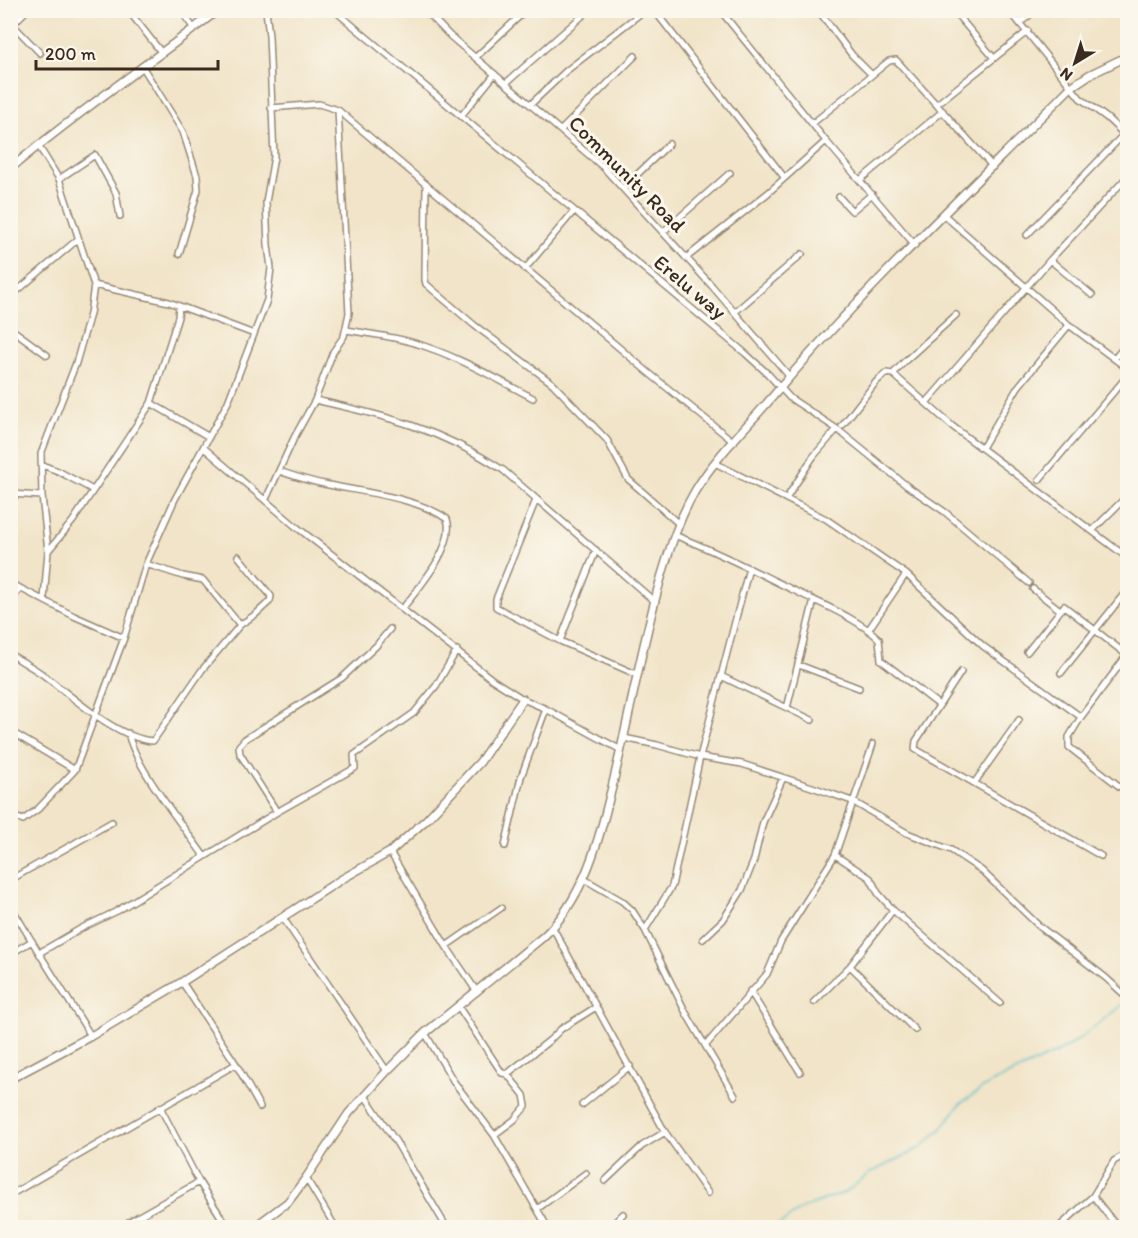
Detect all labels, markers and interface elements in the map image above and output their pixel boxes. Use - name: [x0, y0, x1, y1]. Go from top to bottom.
- scale bar: [36, 33, 218, 71]
- north arrow: [1045, 33, 1105, 93]
- text: 200 m: [45, 43, 96, 65]
- text: N: [1056, 64, 1076, 85]
- street label: Community Road: [564, 110, 691, 238]
- street label: Erelu way: [649, 249, 732, 324]

